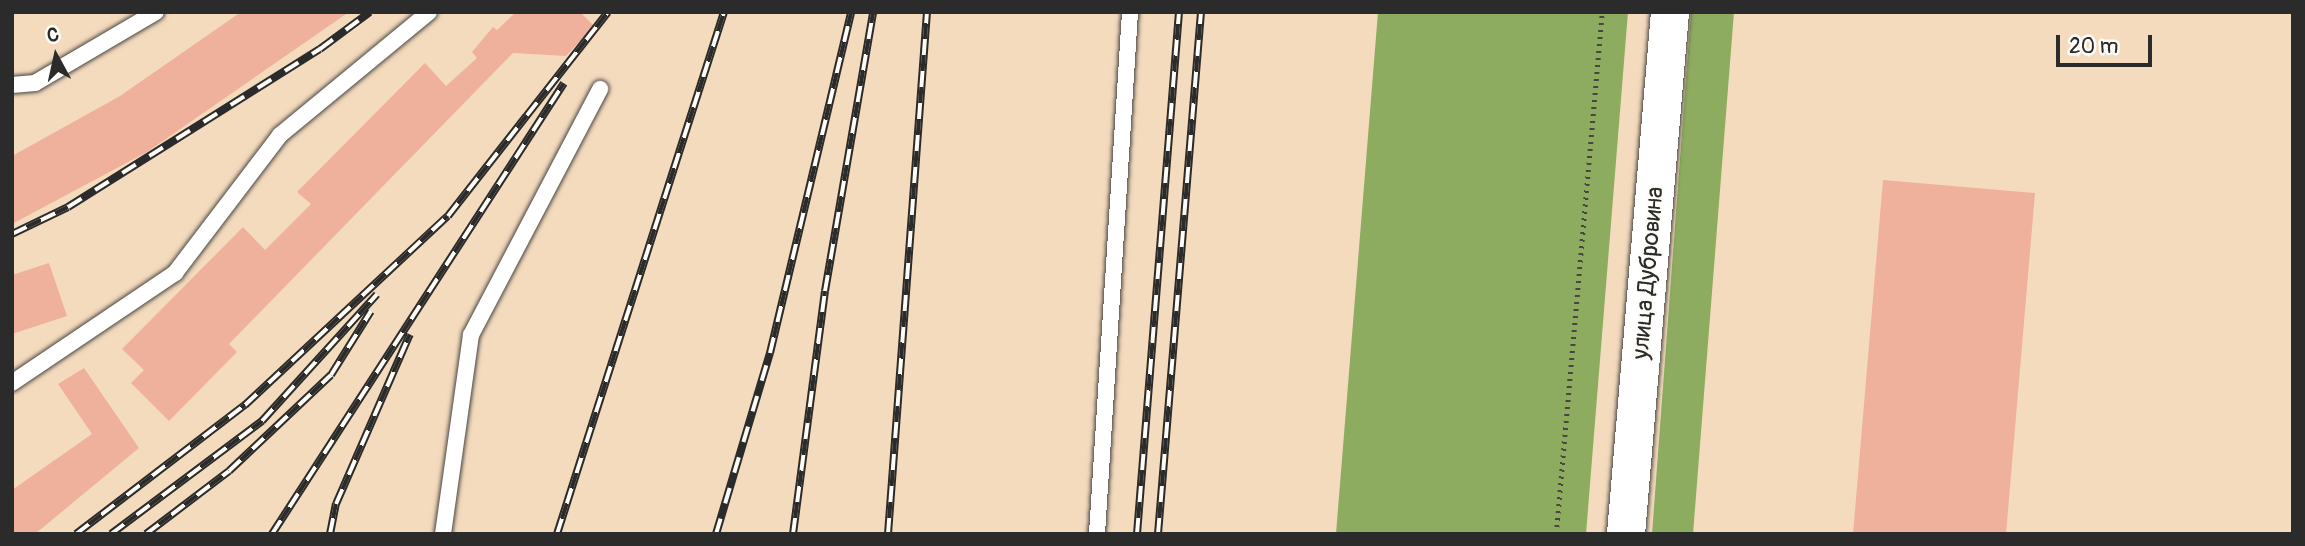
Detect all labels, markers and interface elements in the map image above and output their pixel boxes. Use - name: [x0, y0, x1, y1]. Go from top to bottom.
- north arrow: [21, 21, 91, 91]
- scale bar: [2060, 21, 2156, 65]
- text: С: [46, 23, 61, 48]
- text: 20 m: [2069, 33, 2118, 60]
- street label: улица Дубровина: [1626, 185, 1670, 361]

